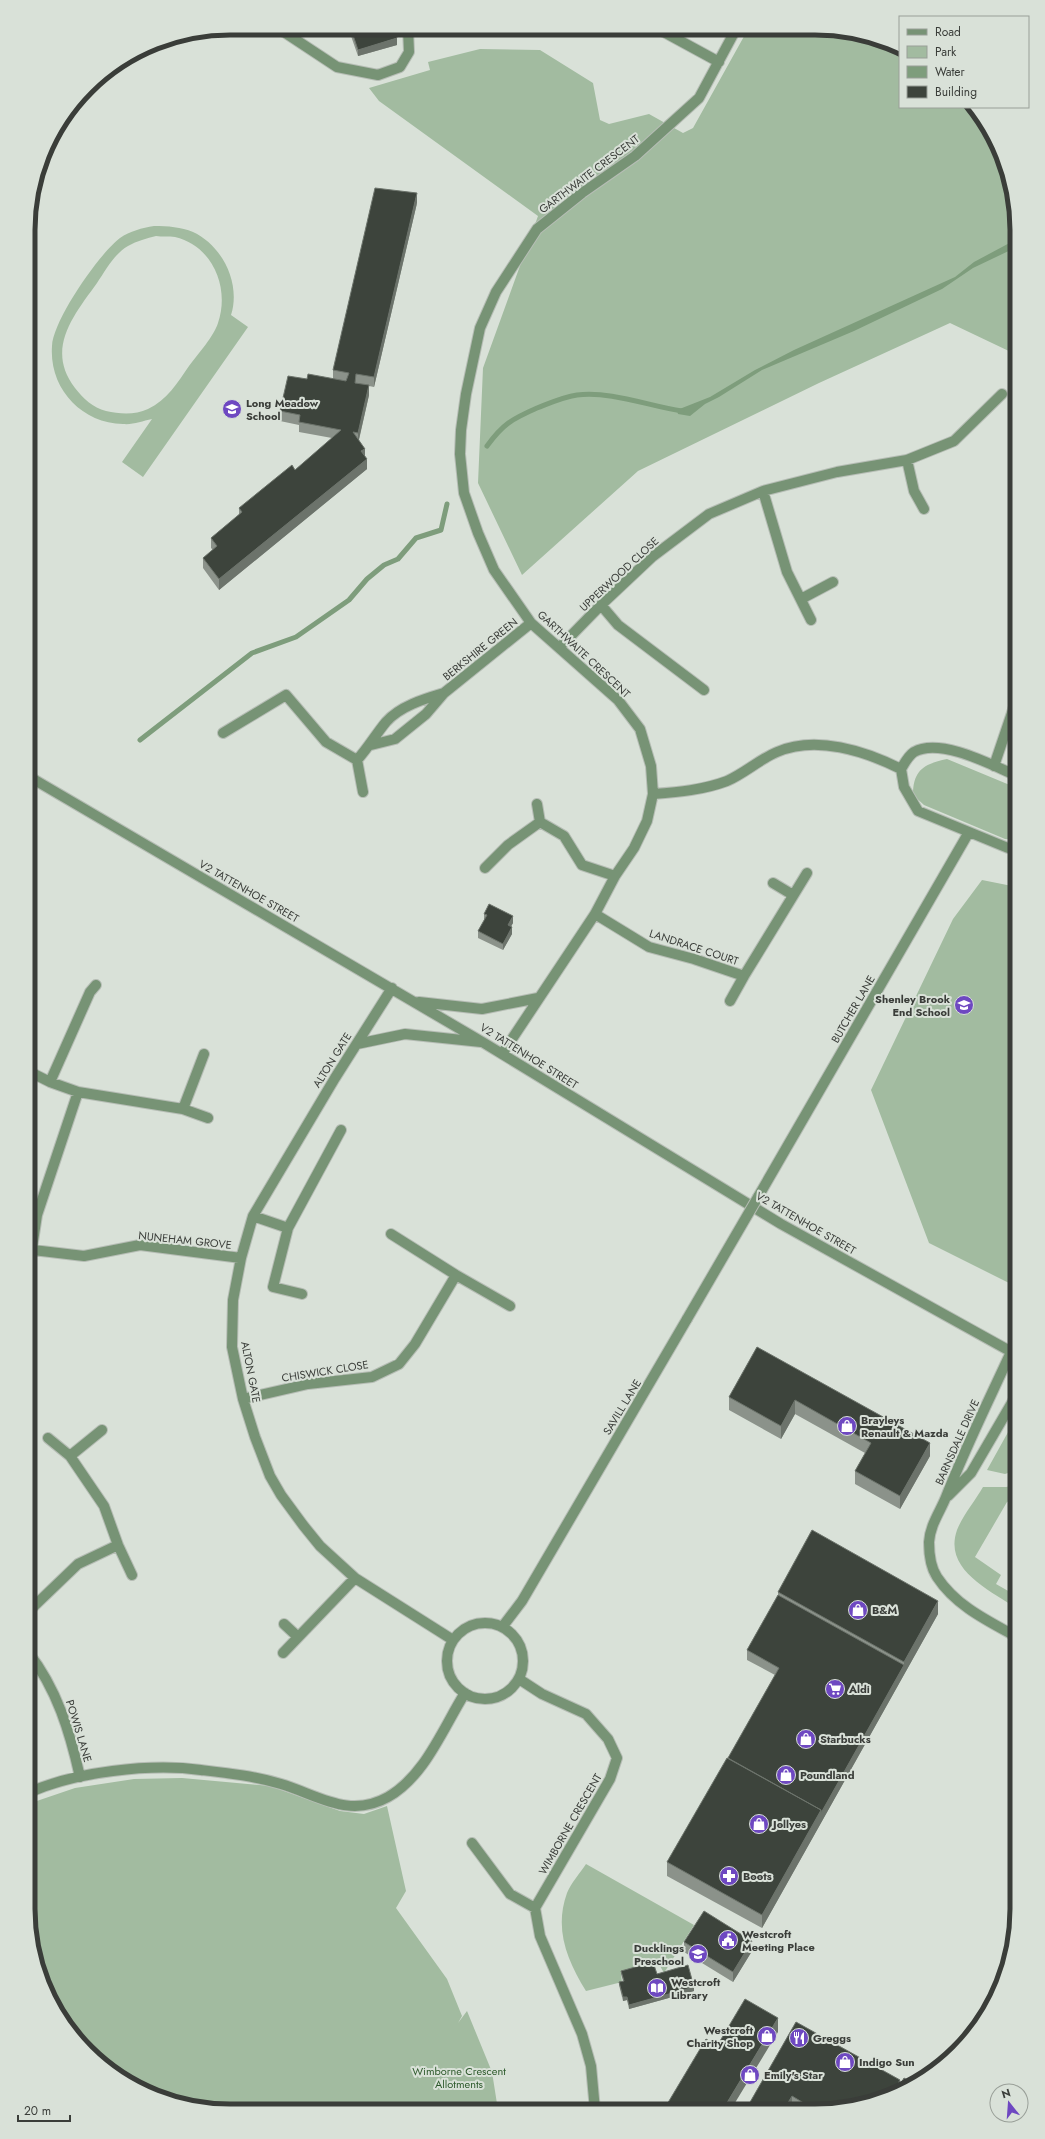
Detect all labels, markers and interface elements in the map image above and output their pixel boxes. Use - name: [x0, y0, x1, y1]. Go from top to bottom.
- legend: [899, 16, 1029, 108]
- text: Road: [935, 23, 961, 41]
- text: Park: [935, 43, 957, 61]
- text: Water: [935, 63, 966, 81]
- text: Building: [935, 83, 977, 101]
- street label: GARTHWAITE CRESCENT: [536, 131, 642, 217]
- place label: Long Meadow School: [246, 395, 319, 424]
- school or university icon: Long Meadow School: [221, 398, 243, 420]
- street label: UPPERWOOD CLOSE: [576, 533, 662, 615]
- street label: GARTHWAITE CRESCENT: [534, 607, 634, 701]
- street label: BERKSHIRE GREEN: [439, 614, 521, 684]
- street label: V2 TATTENHOE STREET: [196, 856, 302, 926]
- street label: LANDRACE COURT: [647, 925, 741, 969]
- street label: BUTCHER LANE: [827, 972, 879, 1046]
- place label: Shenley Brook End School: [875, 991, 951, 1020]
- school or university icon: Shenley Brook End School: [953, 994, 975, 1016]
- street label: V2 TATTENHOE STREET: [477, 1019, 581, 1093]
- street label: ALTON GATE: [309, 1029, 355, 1091]
- street label: V2 TATTENHOE STREET: [753, 1188, 859, 1258]
- street label: NUNEHAM GROVE: [138, 1227, 232, 1253]
- street label: ALTON GATE: [237, 1340, 265, 1404]
- street label: CHISWICK CLOSE: [280, 1356, 370, 1386]
- street label: SAVILL LANE: [599, 1376, 645, 1438]
- street label: BARNSDALE DRIVE: [931, 1397, 983, 1487]
- place label: Brayleys Renault & Mazda: [861, 1412, 949, 1441]
- shop icon: Brayleys Renault & Mazda: [836, 1415, 858, 1437]
- shop icon: B&M: [847, 1599, 869, 1621]
- place label: B&M: [872, 1602, 898, 1618]
- supermarket icon: Aldi: [824, 1678, 846, 1700]
- place label: Aldi: [848, 1681, 870, 1697]
- street label: POWIS LANE: [62, 1698, 96, 1764]
- shop icon: Starbucks: [795, 1728, 817, 1750]
- place label: Starbucks: [820, 1731, 871, 1747]
- shop icon: Poundland: [775, 1764, 797, 1786]
- place label: Poundland: [800, 1767, 855, 1783]
- street label: WIMBORNE CRESCENT: [534, 1770, 606, 1878]
- shop icon: Jollyes: [748, 1813, 770, 1835]
- place label: Jollyes: [771, 1816, 806, 1832]
- pharmacy icon: Boots: [718, 1865, 740, 1887]
- place label: Boots: [743, 1868, 772, 1884]
- place label: Westcroft Meeting Place: [742, 1926, 815, 1955]
- public building icon: Westcroft Meeting Place: [717, 1929, 739, 1951]
- place label: Ducklings Preschool: [634, 1940, 684, 1969]
- school or university icon: Ducklings Preschool: [687, 1943, 709, 1965]
- place label: Westcroft Library: [671, 1974, 721, 2003]
- library icon: Westcroft Library: [646, 1977, 668, 1999]
- place label: Westcroft Charity Shop: [687, 2022, 753, 2051]
- shop icon: Westcroft Charity Shop: [756, 2025, 778, 2047]
- restaurant icon: Greggs: [788, 2027, 810, 2049]
- place label: Greggs: [813, 2030, 851, 2046]
- shop icon: Indigo Sun: [834, 2051, 856, 2073]
- place label: Indigo Sun: [859, 2054, 915, 2070]
- park label: Wimborne Crescent Allotments: [412, 2063, 506, 2092]
- shop icon: Emily's Star: [739, 2064, 761, 2086]
- place label: Emily's Star: [764, 2067, 823, 2083]
- north arrow: [989, 2083, 1029, 2123]
- text: N: [1000, 2085, 1013, 2102]
- scale bar: [18, 2097, 70, 2123]
- text: 20 m: [24, 2102, 51, 2120]

